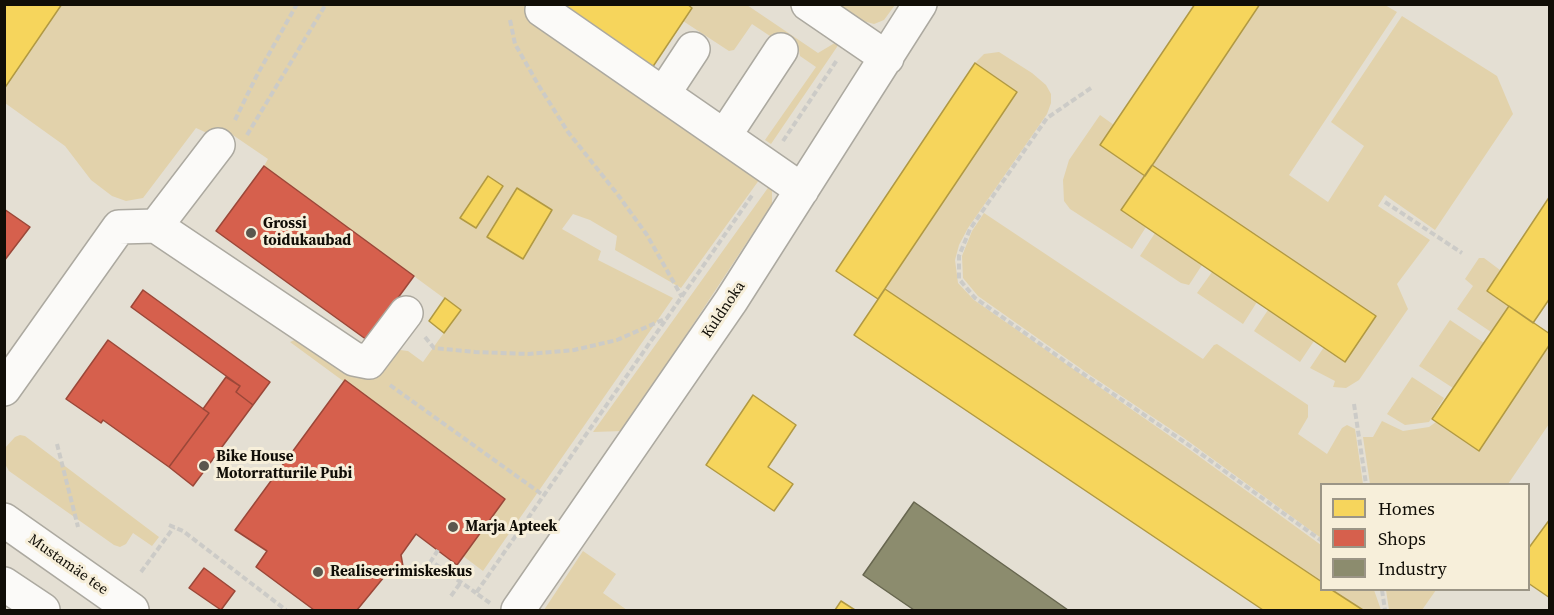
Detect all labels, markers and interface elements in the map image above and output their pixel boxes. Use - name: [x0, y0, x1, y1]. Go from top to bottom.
- place label: Grossi toidukaubad: [263, 215, 351, 250]
- marker: Grossi toidukaubad: [244, 226, 258, 240]
- street label: Kuldnoka: [699, 278, 749, 342]
- place label: Bike House Motorratturile Pubi: [216, 448, 352, 483]
- marker: Bike House Motorratturile Pubi: [197, 459, 211, 473]
- legend: [1320, 483, 1530, 591]
- text: Homes: [1378, 496, 1435, 521]
- place label: Marja Apteek: [465, 518, 557, 536]
- marker: Marja Apteek: [446, 520, 460, 534]
- text: Shops: [1378, 526, 1426, 551]
- street label: Mustamäe tee: [25, 531, 111, 599]
- text: Industry: [1378, 556, 1447, 581]
- place label: Realiseerimiskeskus: [330, 563, 472, 581]
- marker: Realiseerimiskeskus: [311, 565, 325, 579]

